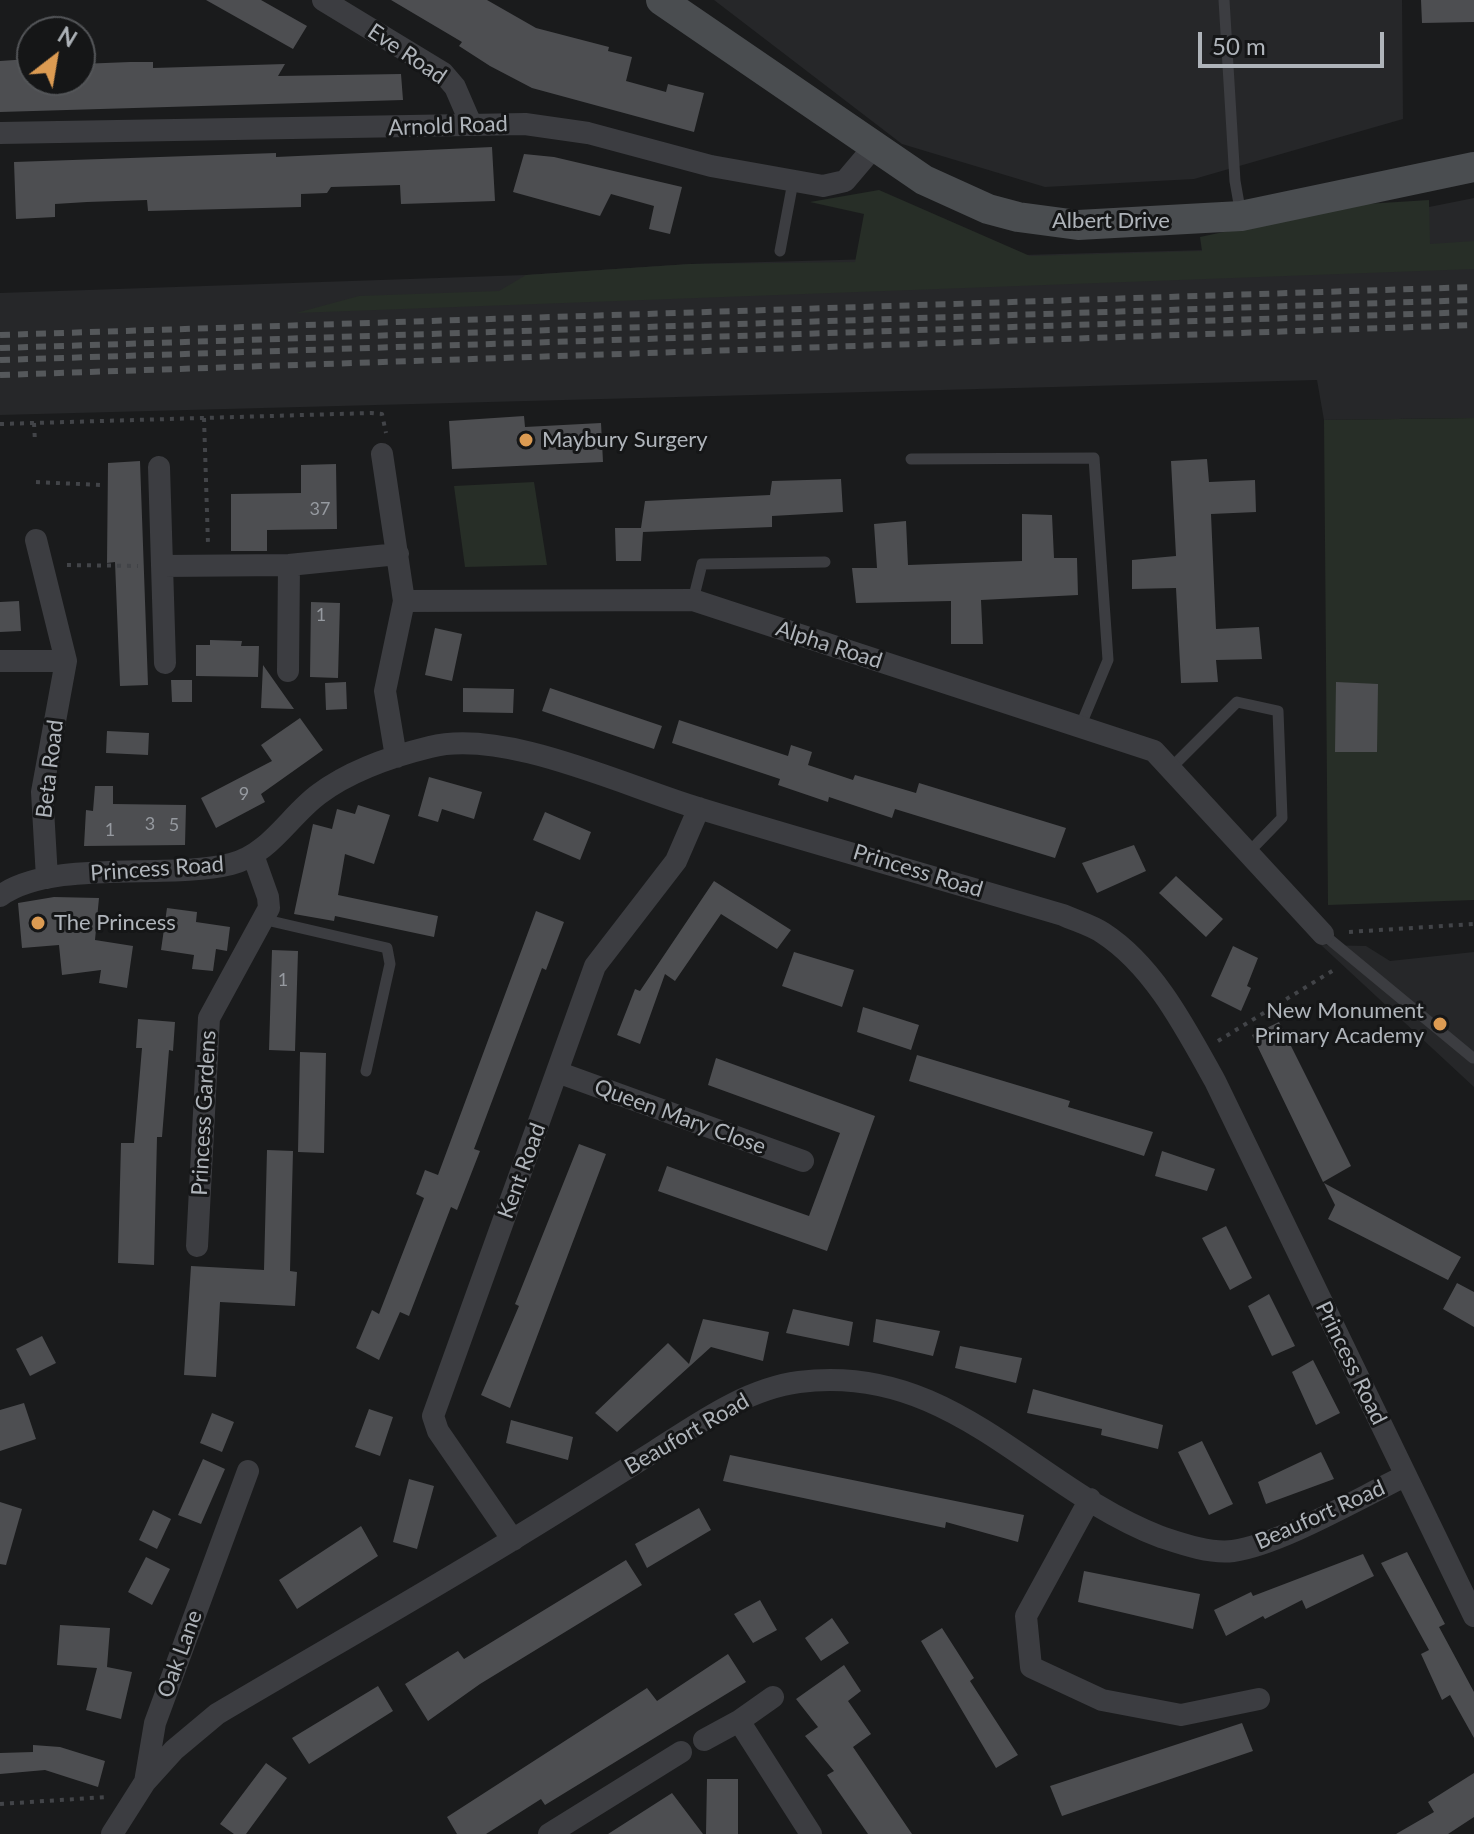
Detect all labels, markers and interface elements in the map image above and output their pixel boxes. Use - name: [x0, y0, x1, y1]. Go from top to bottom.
- north arrow: [16, 16, 96, 96]
- scale bar: [1202, 16, 1388, 66]
- street label: Eve Road: [363, 18, 451, 90]
- text: N: [53, 21, 82, 53]
- text: 50 m: [1212, 31, 1266, 60]
- street label: Arnold Road: [388, 111, 508, 141]
- street label: Albert Drive: [1052, 208, 1170, 234]
- place label: Maybury Surgery: [542, 427, 708, 453]
- marker: Maybury Surgery: [517, 431, 535, 449]
- house number: 37: [310, 498, 330, 520]
- house number: 1: [316, 604, 326, 626]
- street label: Alpha Road: [773, 615, 885, 675]
- street label: Beta Road: [31, 718, 69, 820]
- house number: 9: [239, 783, 249, 805]
- house number: 3: [145, 813, 155, 835]
- house number: 5: [169, 814, 179, 836]
- house number: 1: [105, 819, 115, 841]
- street label: Princess Road: [850, 839, 986, 903]
- street label: Princess Road: [89, 851, 225, 887]
- place label: The Princess: [54, 910, 176, 936]
- marker: The Princess: [29, 914, 47, 932]
- house number: 1: [278, 969, 288, 991]
- place label: New Monument Primary Academy: [1255, 998, 1424, 1050]
- marker: New Monument Primary Academy: [1431, 1015, 1449, 1033]
- street label: Princess Gardens: [186, 1030, 222, 1196]
- street label: Queen Mary Close: [591, 1074, 769, 1160]
- street label: Kent Road: [493, 1120, 551, 1222]
- street label: Princess Road: [1310, 1297, 1392, 1429]
- street label: Beaufort Road: [620, 1388, 754, 1480]
- street label: Beaufort Road: [1251, 1475, 1389, 1555]
- street label: Oak Lane: [152, 1607, 208, 1701]

